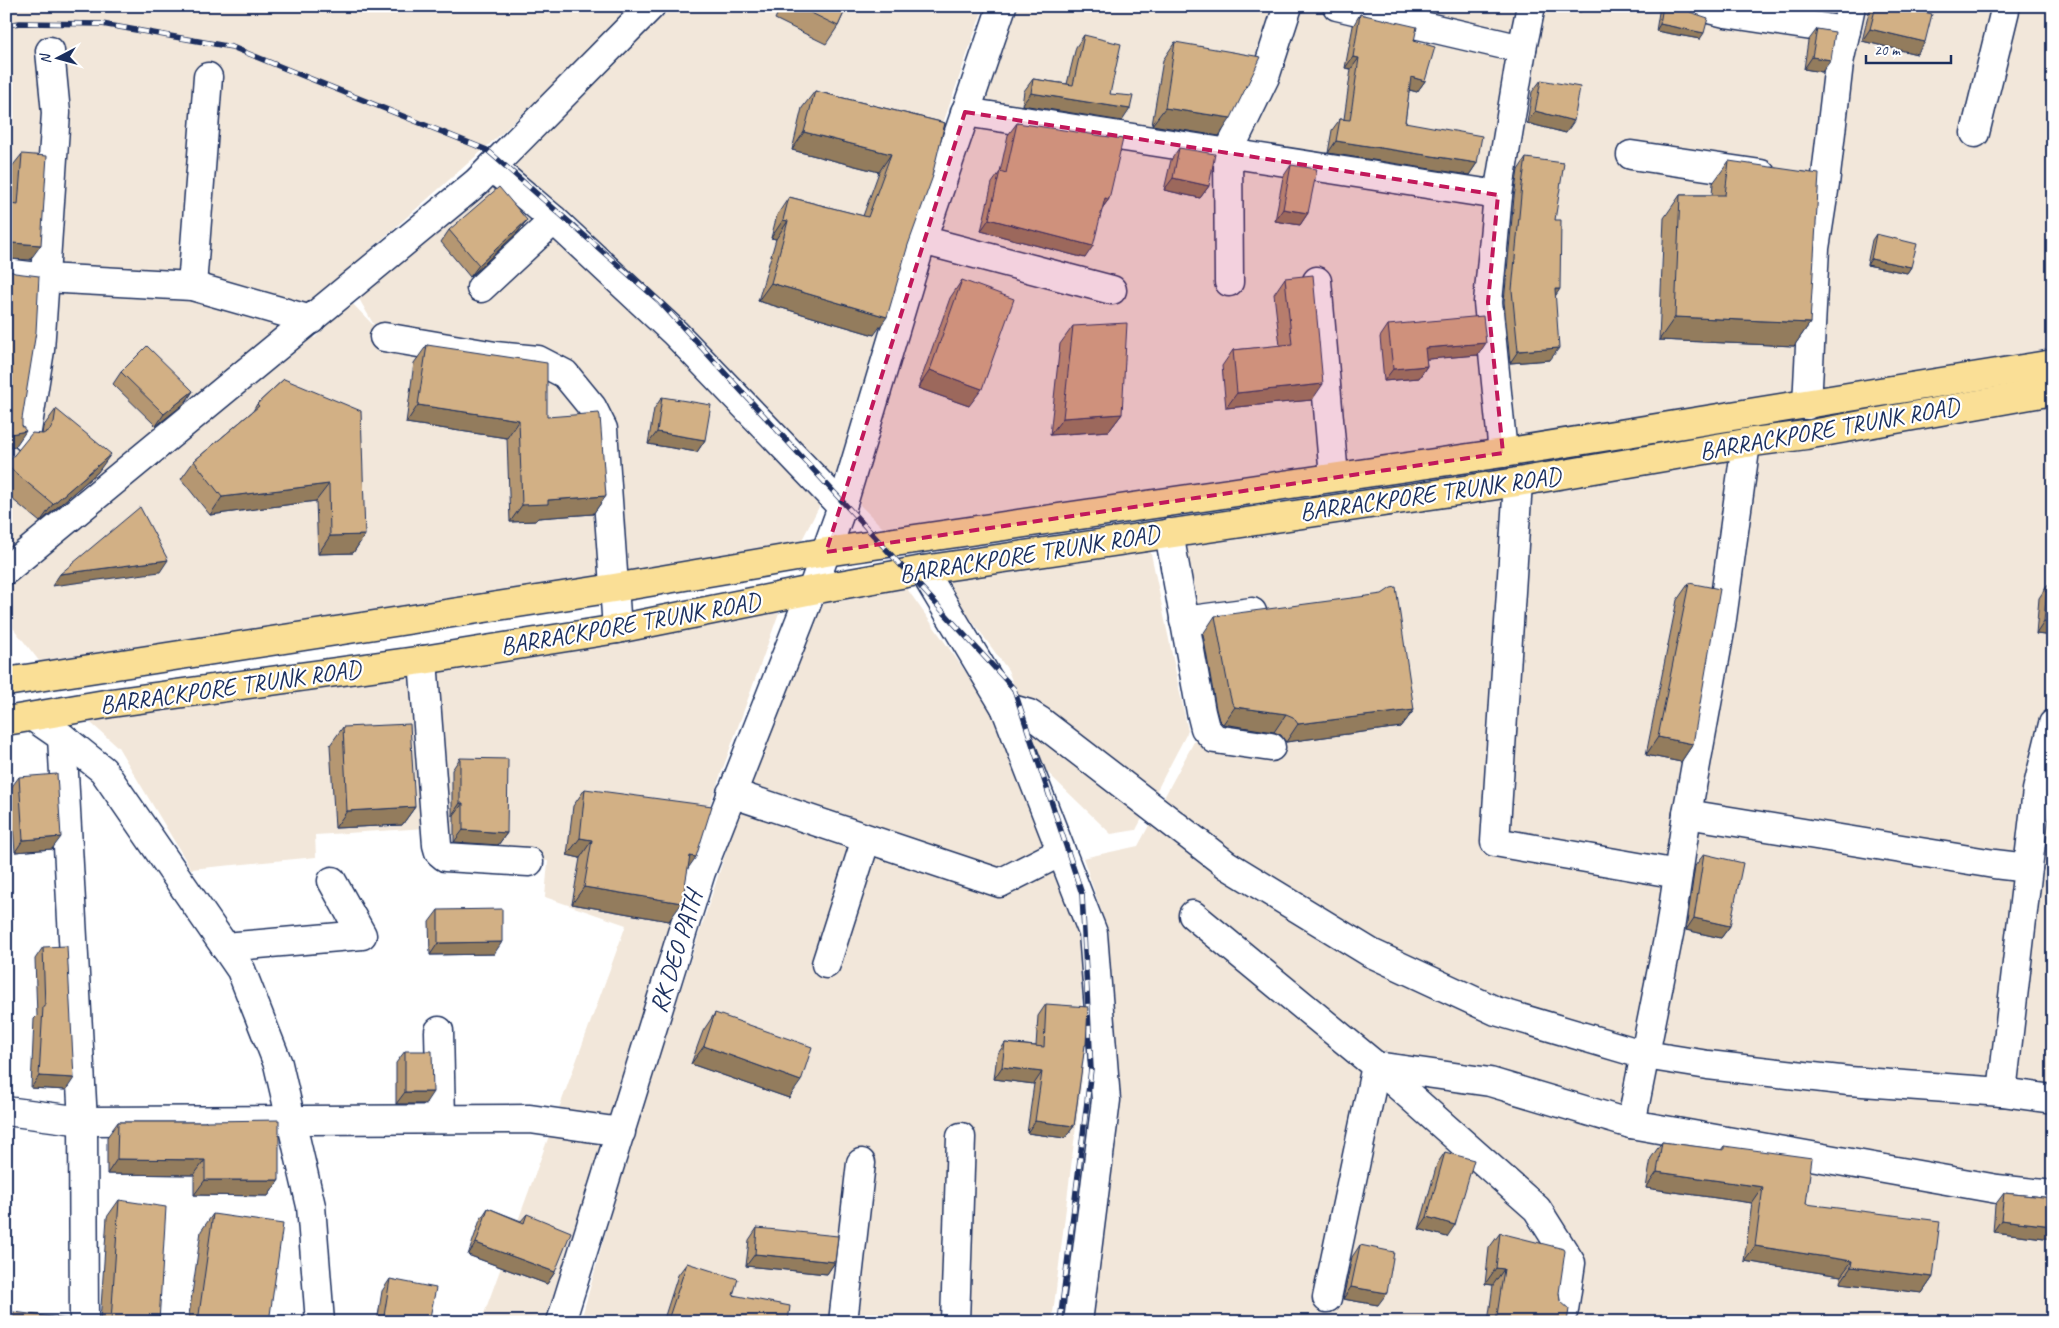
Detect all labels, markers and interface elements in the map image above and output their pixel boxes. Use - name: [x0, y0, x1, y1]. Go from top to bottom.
- north arrow: [32, 32, 82, 82]
- scale bar: [1866, 32, 1952, 64]
- text: 20 m: [1874, 41, 1901, 60]
- text: N: [36, 52, 54, 65]
- street label: BARRACKPORE TRUNK ROAD: [1697, 390, 1964, 468]
- street label: BARRACKPORE TRUNK ROAD: [1298, 460, 1565, 528]
- street label: BARRACKPORE TRUNK ROAD: [897, 517, 1164, 590]
- street label: BARRACKPORE TRUNK ROAD: [498, 585, 765, 663]
- street label: BARRACKPORE TRUNK ROAD: [98, 653, 365, 721]
- street label: RK DEO PATH: [642, 884, 711, 1017]

